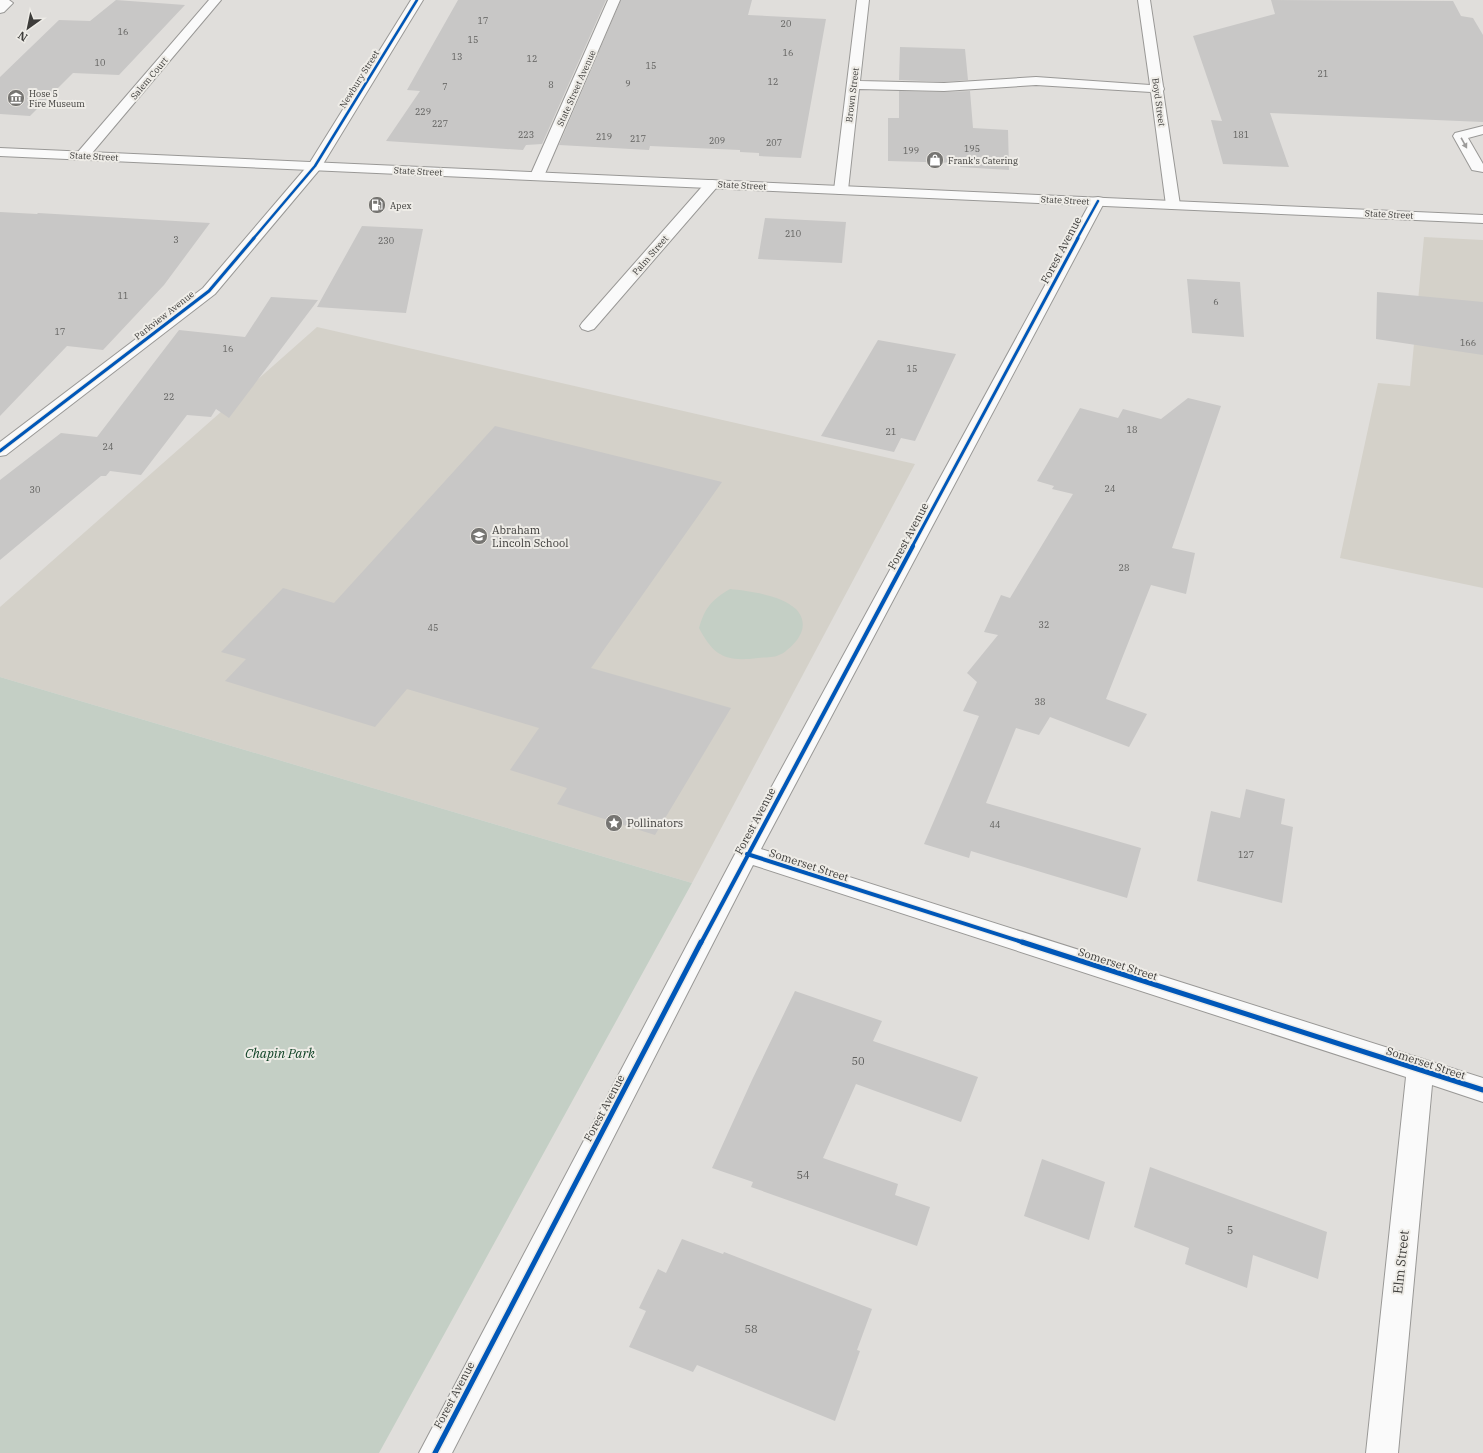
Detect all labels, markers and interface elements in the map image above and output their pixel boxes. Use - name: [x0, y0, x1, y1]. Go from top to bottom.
- north arrow: [8, 8, 48, 48]
- house number: 17: [478, 15, 488, 26]
- house number: 20: [781, 18, 791, 29]
- house number: 16: [118, 26, 128, 37]
- text: N: [15, 28, 30, 45]
- house number: 15: [468, 34, 478, 45]
- house number: 16: [783, 47, 793, 58]
- street label: Newbury Street: [337, 48, 381, 110]
- street label: State Street Avenue: [554, 48, 598, 128]
- house number: 13: [452, 51, 462, 62]
- house number: 12: [527, 53, 537, 64]
- street label: Salem Court: [128, 55, 170, 101]
- house number: 10: [95, 57, 105, 68]
- house number: 15: [646, 60, 656, 71]
- street label: Brown Street: [843, 67, 861, 123]
- house number: 21: [1318, 68, 1328, 79]
- house number: 12: [768, 76, 778, 87]
- street label: Boyd Street: [1150, 77, 1168, 127]
- house number: 9: [625, 78, 631, 89]
- house number: 8: [548, 79, 554, 90]
- house number: 7: [442, 81, 448, 92]
- museum icon: Hose 5 Fire Museum: [6, 88, 26, 108]
- place label: Hose 5 Fire Museum: [29, 88, 85, 109]
- house number: 229: [415, 106, 431, 117]
- house number: 227: [432, 118, 448, 129]
- house number: 223: [518, 129, 534, 140]
- house number: 181: [1233, 129, 1249, 140]
- house number: 219: [596, 131, 612, 142]
- house number: 217: [630, 133, 646, 144]
- house number: 209: [709, 135, 725, 146]
- house number: 207: [766, 137, 782, 148]
- one-way arrow: [1461, 138, 1468, 149]
- house number: 195: [964, 143, 980, 154]
- house number: 199: [903, 145, 919, 156]
- street label: State Street: [69, 149, 119, 163]
- shop icon: Frank's Catering: [925, 150, 945, 170]
- place label: Frank's Catering: [948, 155, 1018, 166]
- street label: State Street: [393, 164, 443, 178]
- street label: State Street: [717, 178, 767, 192]
- street label: State Street: [1040, 193, 1090, 207]
- fuel station icon: Apex: [367, 195, 387, 215]
- place label: Apex: [390, 200, 411, 211]
- street label: State Street: [1364, 207, 1414, 221]
- street label: Forest Avenue: [1037, 214, 1085, 286]
- house number: 210: [785, 228, 801, 239]
- street label: Palm Street: [630, 233, 670, 277]
- house number: 3: [173, 234, 179, 245]
- house number: 230: [378, 235, 394, 246]
- street label: Parkview Avenue: [132, 288, 196, 342]
- house number: 11: [118, 290, 128, 301]
- house number: 6: [1213, 296, 1219, 307]
- house number: 17: [55, 326, 65, 337]
- house number: 166: [1460, 337, 1476, 348]
- house number: 16: [223, 343, 233, 354]
- house number: 15: [907, 363, 917, 374]
- house number: 22: [164, 391, 174, 402]
- house number: 18: [1127, 424, 1137, 435]
- house number: 21: [886, 426, 896, 437]
- house number: 24: [103, 441, 113, 452]
- house number: 24: [1105, 483, 1115, 494]
- house number: 30: [30, 484, 40, 495]
- street label: Forest Avenue: [884, 500, 932, 572]
- place label: Abraham Lincoln School: [492, 523, 569, 550]
- school or university icon: Abraham Lincoln School: [469, 526, 489, 546]
- house number: 28: [1119, 562, 1129, 573]
- house number: 32: [1039, 619, 1049, 630]
- house number: 45: [428, 622, 438, 633]
- house number: 38: [1035, 696, 1045, 707]
- street label: Forest Avenue: [731, 785, 779, 857]
- place icon: Pollinators: [604, 813, 624, 833]
- place label: Pollinators: [627, 816, 683, 830]
- house number: 44: [990, 819, 1000, 830]
- street label: Somerset Street: [768, 846, 851, 884]
- house number: 127: [1238, 849, 1254, 860]
- street label: Somerset Street: [1077, 945, 1160, 983]
- street label: Somerset Street: [1385, 1044, 1468, 1082]
- park label: Chapin Park: [245, 1045, 315, 1062]
- house number: 50: [851, 1054, 865, 1068]
- street label: Forest Avenue: [580, 1072, 628, 1144]
- house number: 54: [796, 1168, 810, 1182]
- house number: 5: [1227, 1223, 1233, 1237]
- street label: Elm Street: [1389, 1229, 1413, 1295]
- house number: 58: [744, 1322, 758, 1336]
- street label: Forest Avenue: [430, 1359, 478, 1431]

